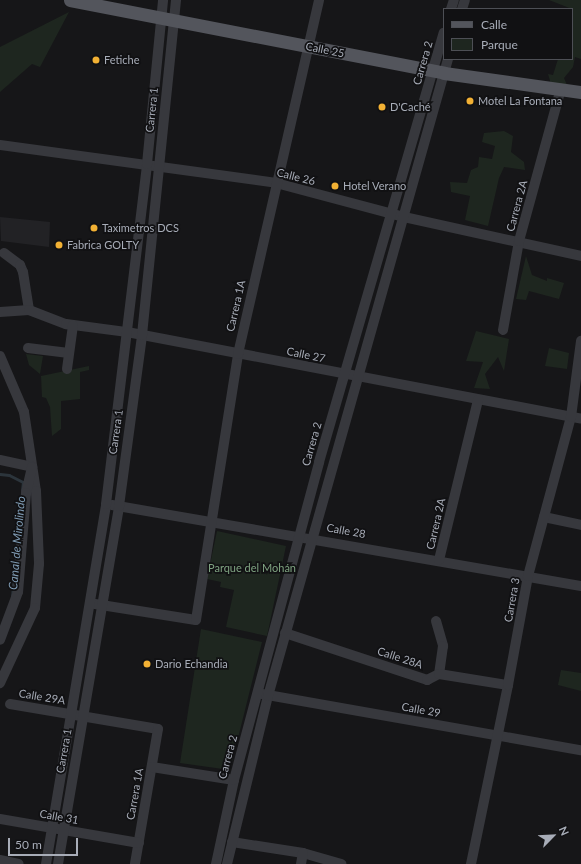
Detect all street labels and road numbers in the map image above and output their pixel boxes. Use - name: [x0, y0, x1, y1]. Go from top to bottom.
- street label: Calle 25: [304, 40, 346, 60]
- street label: Carrera 2: [410, 40, 436, 86]
- street label: Carrera 1: [143, 87, 161, 133]
- street label: Calle 26: [275, 166, 317, 188]
- street label: Carrera 2A: [504, 179, 530, 233]
- street label: Carrera 1A: [224, 279, 248, 333]
- street label: Calle 27: [285, 345, 327, 365]
- street label: Carrera 1: [106, 409, 126, 455]
- street label: Carrera 2: [299, 421, 325, 467]
- street label: Carrera 2A: [424, 497, 448, 551]
- street label: Calle 28: [325, 521, 367, 541]
- street label: Carrera 3: [502, 577, 522, 623]
- street label: Calle 28A: [376, 644, 424, 672]
- street label: Calle 29A: [18, 687, 66, 707]
- street label: Calle 29: [400, 700, 442, 720]
- street label: Carrera 1: [54, 728, 74, 774]
- street label: Carrera 2: [216, 734, 240, 780]
- street label: Carrera 1A: [124, 767, 146, 821]
- street label: Calle 31: [38, 807, 80, 827]

